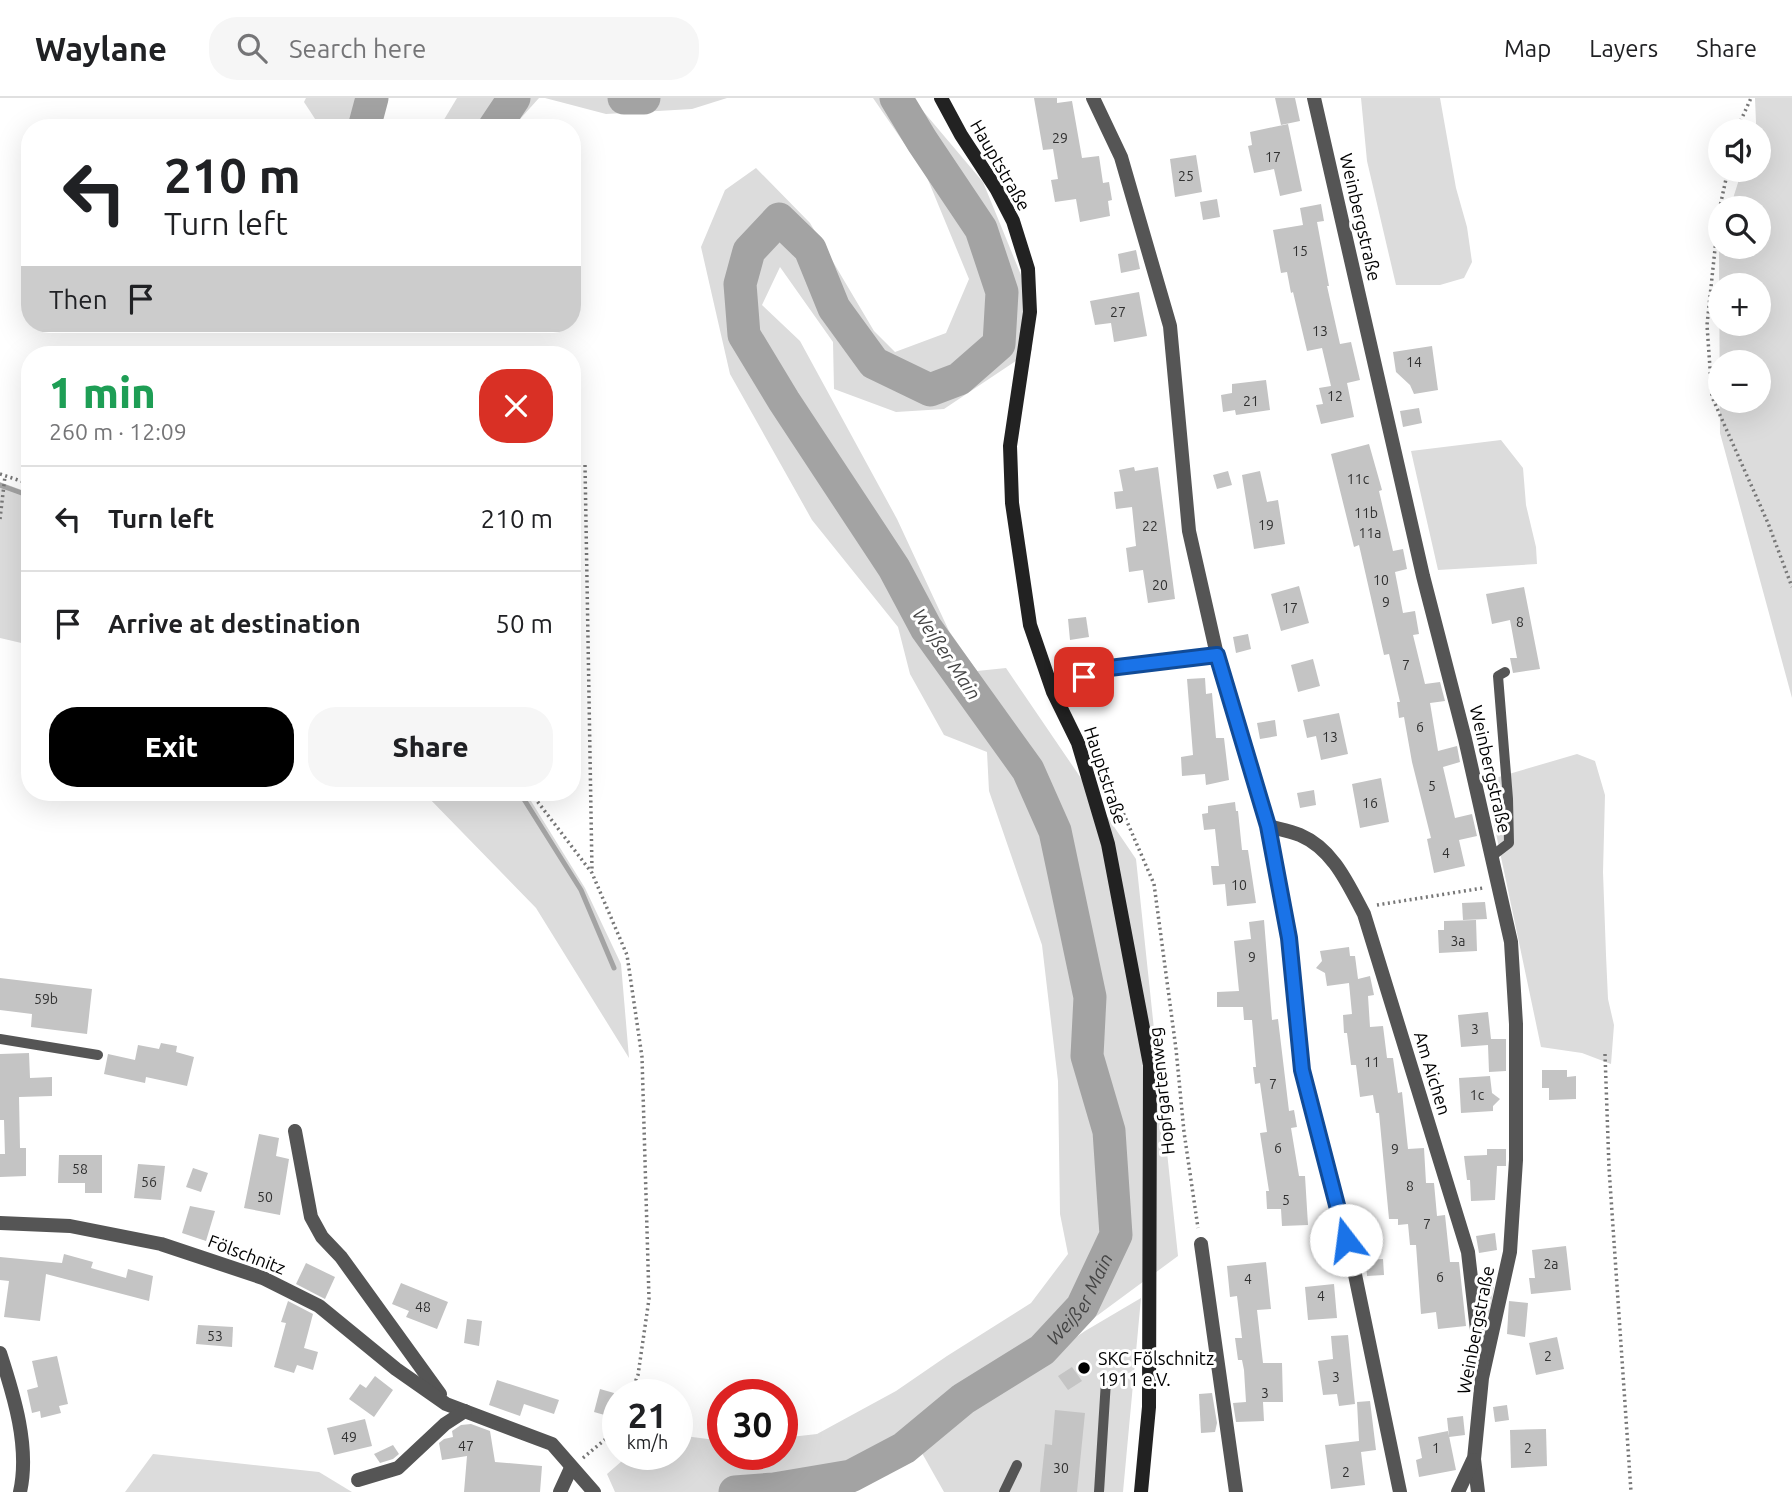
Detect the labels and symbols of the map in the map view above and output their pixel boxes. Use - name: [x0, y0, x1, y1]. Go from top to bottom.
- street label: Hauptstraße: [967, 116, 1035, 214]
- house number: 29: [1052, 130, 1068, 146]
- house number: 17: [1265, 149, 1281, 165]
- street label: Weinbergstraße: [1337, 151, 1385, 283]
- house number: 25: [1178, 168, 1194, 184]
- house number: 15: [1292, 243, 1308, 259]
- house number: 27: [1110, 304, 1126, 320]
- house number: 13: [1312, 323, 1328, 339]
- house number: 14: [1406, 354, 1422, 370]
- house number: 12: [1327, 388, 1343, 404]
- house number: 21: [1243, 393, 1259, 409]
- house number: 11c: [1347, 471, 1370, 487]
- house number: 11b: [1354, 505, 1378, 521]
- house number: 19: [1258, 517, 1274, 533]
- house number: 22: [1142, 518, 1158, 534]
- house number: 11a: [1359, 525, 1382, 541]
- house number: 10: [1373, 572, 1389, 588]
- house number: 20: [1152, 577, 1168, 593]
- house number: 9: [1382, 594, 1390, 610]
- house number: 17: [1282, 600, 1298, 616]
- water label: Weißer Main: [908, 604, 986, 704]
- house number: 8: [1516, 614, 1524, 630]
- pin: [1054, 647, 1114, 707]
- house number: 7: [1402, 657, 1410, 673]
- street label: Weinbergstraße: [1467, 703, 1515, 835]
- house number: 6: [1416, 719, 1424, 735]
- street label: Hauptstraße: [1081, 724, 1131, 826]
- house number: 13: [1322, 729, 1338, 745]
- house number: 5: [1428, 778, 1436, 794]
- house number: 16: [1362, 795, 1378, 811]
- house number: 4: [1442, 845, 1450, 861]
- house number: 10: [1231, 877, 1247, 893]
- house number: 3a: [1450, 933, 1466, 949]
- house number: 9: [1248, 949, 1256, 965]
- house number: 59b: [34, 991, 58, 1007]
- house number: 3: [1471, 1021, 1479, 1037]
- street label: Hopfgartenweg: [1144, 1026, 1178, 1156]
- street label: Am Aichen: [1411, 1029, 1455, 1117]
- house number: 11: [1364, 1054, 1380, 1070]
- house number: 7: [1269, 1076, 1277, 1092]
- house number: 1c: [1470, 1087, 1485, 1103]
- house number: 6: [1274, 1140, 1282, 1156]
- house number: 9: [1391, 1141, 1399, 1157]
- house number: 58: [72, 1161, 88, 1177]
- house number: 56: [141, 1174, 157, 1190]
- house number: 8: [1406, 1178, 1414, 1194]
- house number: 50: [257, 1189, 273, 1205]
- house number: 5: [1282, 1192, 1290, 1208]
- position arrow: [1309, 1203, 1383, 1277]
- house number: 7: [1423, 1216, 1431, 1232]
- street label: Fölschnitz: [206, 1230, 288, 1278]
- water label: Weißer Main: [1042, 1250, 1117, 1349]
- house number: 2a: [1543, 1256, 1559, 1272]
- street label: Weinbergstraße: [1453, 1264, 1497, 1396]
- house number: 6: [1436, 1269, 1444, 1285]
- house number: 4: [1244, 1271, 1252, 1287]
- house number: 4: [1317, 1288, 1325, 1304]
- house number: 48: [415, 1299, 431, 1315]
- house number: 53: [207, 1328, 223, 1344]
- place label: SKC Fölschnitz 1911 e.V.: [1098, 1348, 1214, 1389]
- house number: 2: [1544, 1348, 1552, 1364]
- marker: SKC Fölschnitz 1911 e.V.: [1076, 1360, 1092, 1376]
- house number: 3: [1332, 1369, 1340, 1385]
- speed limit sign: 30: [707, 1379, 798, 1470]
- house number: 3: [1261, 1385, 1269, 1401]
- house number: 49: [341, 1429, 357, 1445]
- house number: 47: [458, 1438, 474, 1454]
- house number: 1: [1432, 1440, 1440, 1456]
- house number: 2: [1524, 1440, 1532, 1456]
- house number: 30: [1053, 1460, 1069, 1476]
- house number: 2: [1342, 1464, 1350, 1480]

